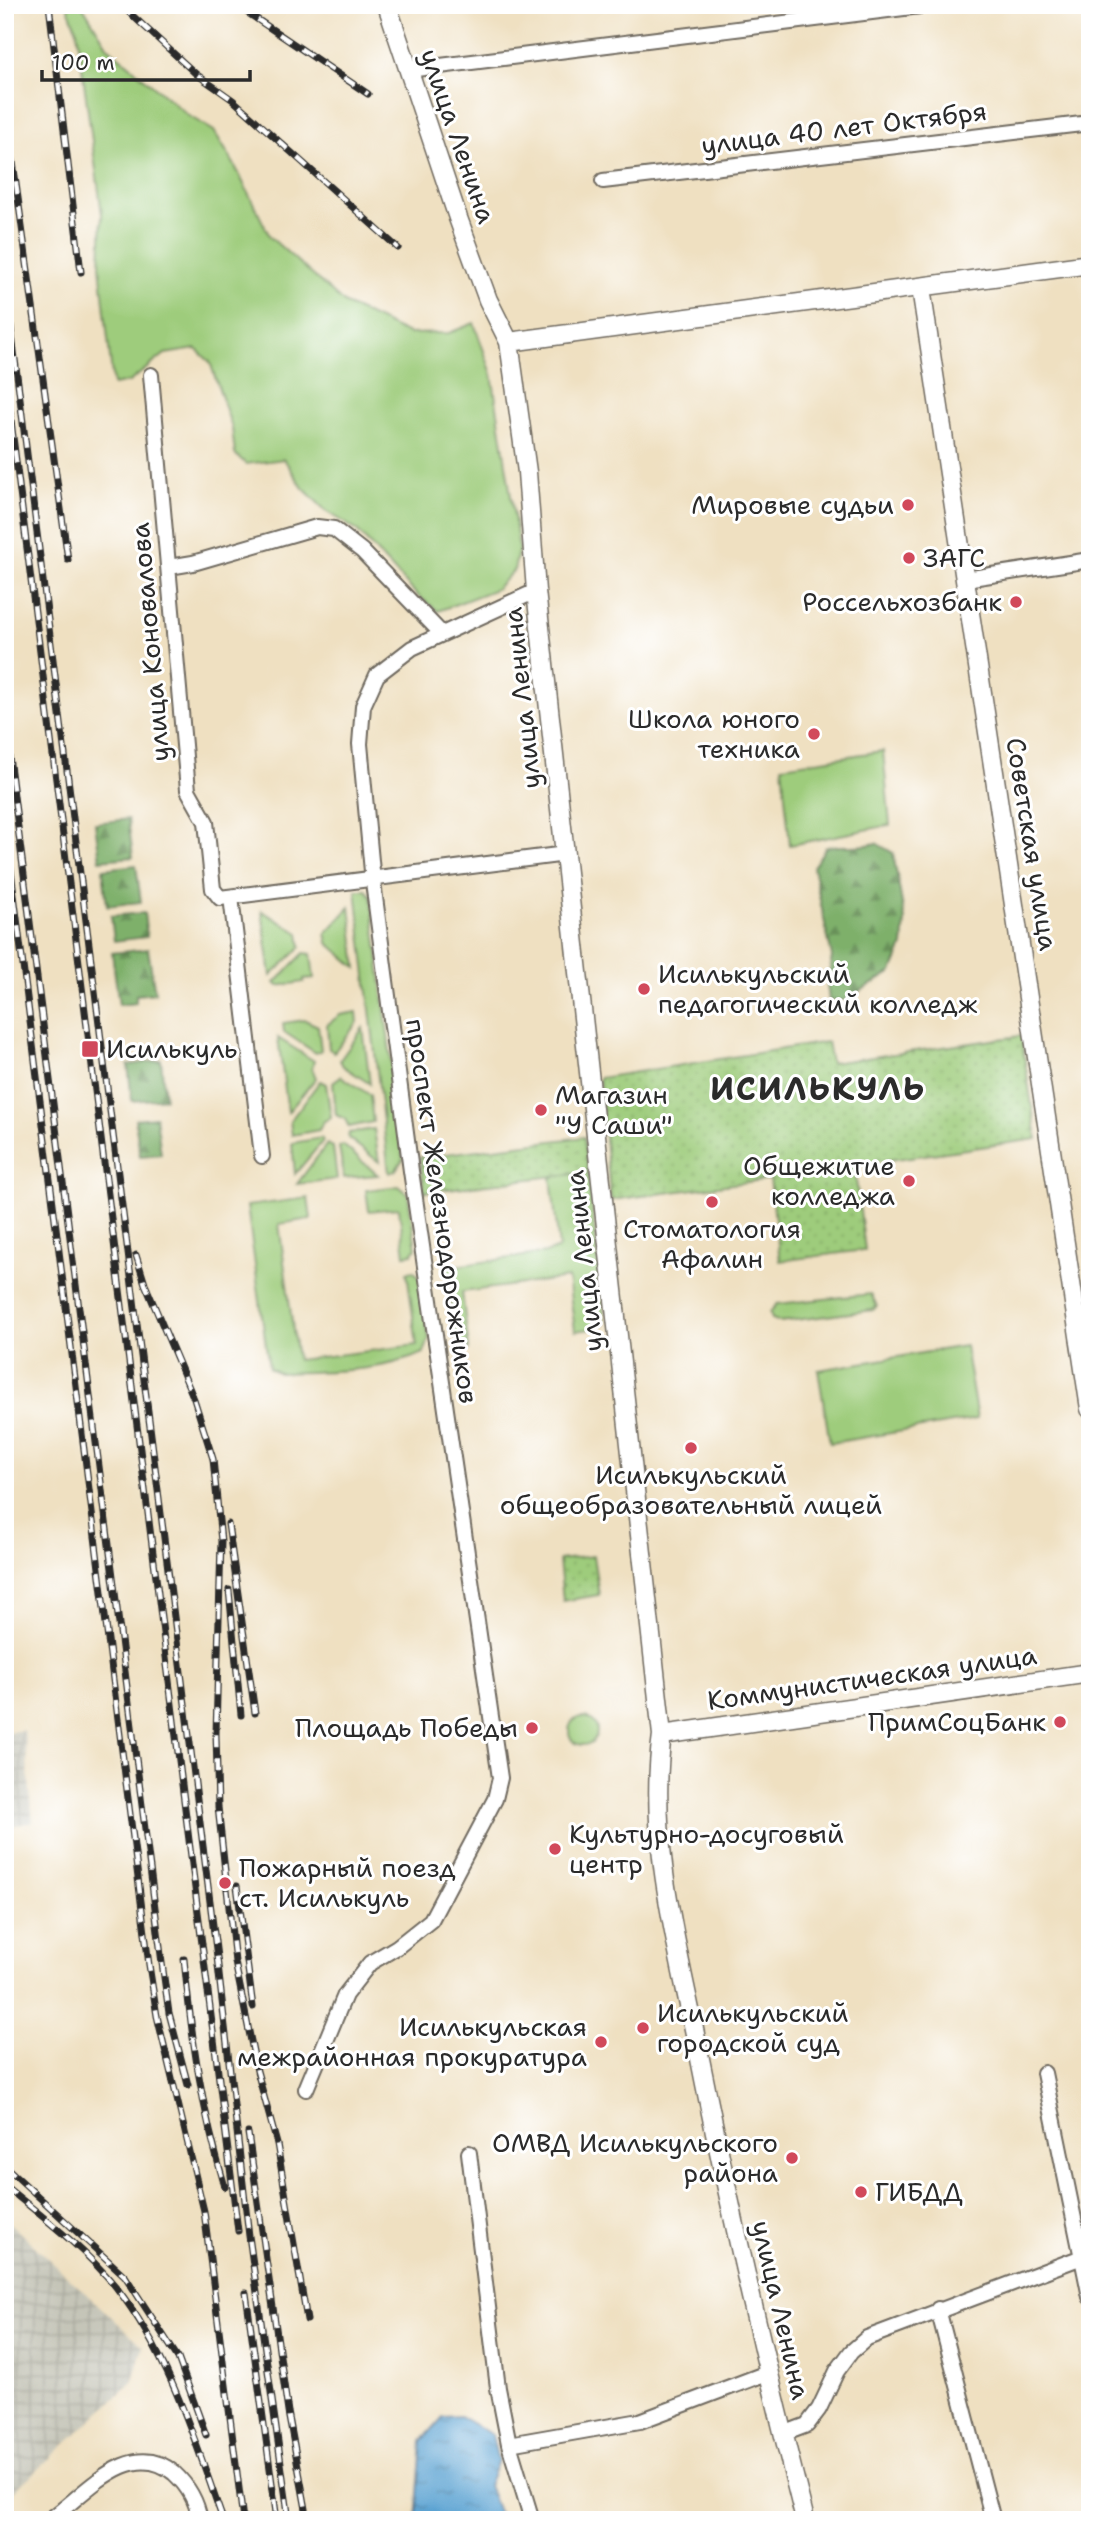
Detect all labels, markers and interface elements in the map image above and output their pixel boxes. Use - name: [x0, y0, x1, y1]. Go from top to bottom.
- scale bar: [42, 38, 250, 82]
- street label: улица Ленина: [412, 44, 505, 228]
- text: 100 m: [52, 49, 115, 77]
- street label: улица 40 лет Октября: [699, 93, 989, 162]
- place label: Мировые судьи: [691, 487, 894, 522]
- marker: Мировые судьи: [900, 497, 916, 513]
- street label: улица Коновалова: [122, 521, 177, 763]
- place label: ЗАГС: [923, 540, 985, 575]
- marker: ЗАГС: [901, 550, 917, 566]
- place label: Россельхозбанк: [802, 584, 1002, 619]
- marker: Россельхозбанк: [1008, 594, 1024, 610]
- street label: улица Ленина: [495, 605, 548, 791]
- place label: Школа юного техника: [628, 701, 800, 766]
- marker: Школа юного техника: [806, 726, 822, 742]
- street label: Советская улица: [998, 735, 1067, 953]
- place label: Исилькульский педагогический колледж: [658, 956, 978, 1021]
- marker: Исилькульский педагогический колледж: [636, 981, 652, 997]
- street label: проспект Железнодорожников: [398, 1016, 487, 1406]
- place label: Исилькуль: [106, 1031, 238, 1066]
- marker: Исилькуль: [80, 1039, 100, 1059]
- district label: ИСИЛЬКУЛЬ: [710, 1066, 926, 1111]
- place label: Магазин "У Саши": [555, 1077, 673, 1142]
- marker: Магазин "У Саши": [533, 1102, 549, 1118]
- place label: Общежитие колледжа: [743, 1148, 895, 1213]
- street label: улица Ленина: [557, 1168, 610, 1354]
- marker: Общежитие колледжа: [901, 1173, 917, 1189]
- marker: Стоматология Афалин: [704, 1194, 720, 1210]
- place label: Стоматология Афалин: [623, 1211, 801, 1276]
- marker: Исилькульский общеобразовательный лицей: [683, 1440, 699, 1456]
- place label: Исилькульский общеобразовательный лицей: [500, 1457, 882, 1522]
- street label: Коммунистическая улица: [705, 1637, 1039, 1718]
- place label: ПримСоцБанк: [868, 1704, 1046, 1739]
- place label: Площадь Победы: [295, 1710, 518, 1745]
- marker: ПримСоцБанк: [1052, 1714, 1068, 1730]
- marker: Площадь Победы: [524, 1720, 540, 1736]
- place label: Культурно-досуговый центр: [569, 1816, 844, 1881]
- marker: Культурно-досуговый центр: [547, 1841, 563, 1857]
- place label: Пожарный поезд ст. Исилькуль: [239, 1850, 456, 1915]
- marker: Пожарный поезд ст. Исилькуль: [217, 1875, 233, 1891]
- place label: Исилькульский городской суд: [657, 1995, 848, 2060]
- place label: Исилькульская межрайонная прокуратура: [237, 2009, 587, 2074]
- marker: Исилькульский городской суд: [635, 2020, 651, 2036]
- marker: Исилькульская межрайонная прокуратура: [593, 2034, 609, 2050]
- place label: ОМВД Исилькульского района: [492, 2125, 778, 2190]
- marker: ОМВД Исилькульского района: [784, 2150, 800, 2166]
- place label: ГИБДД: [875, 2174, 963, 2209]
- marker: ГИБДД: [853, 2184, 869, 2200]
- street label: улица Ленина: [744, 2217, 819, 2403]

